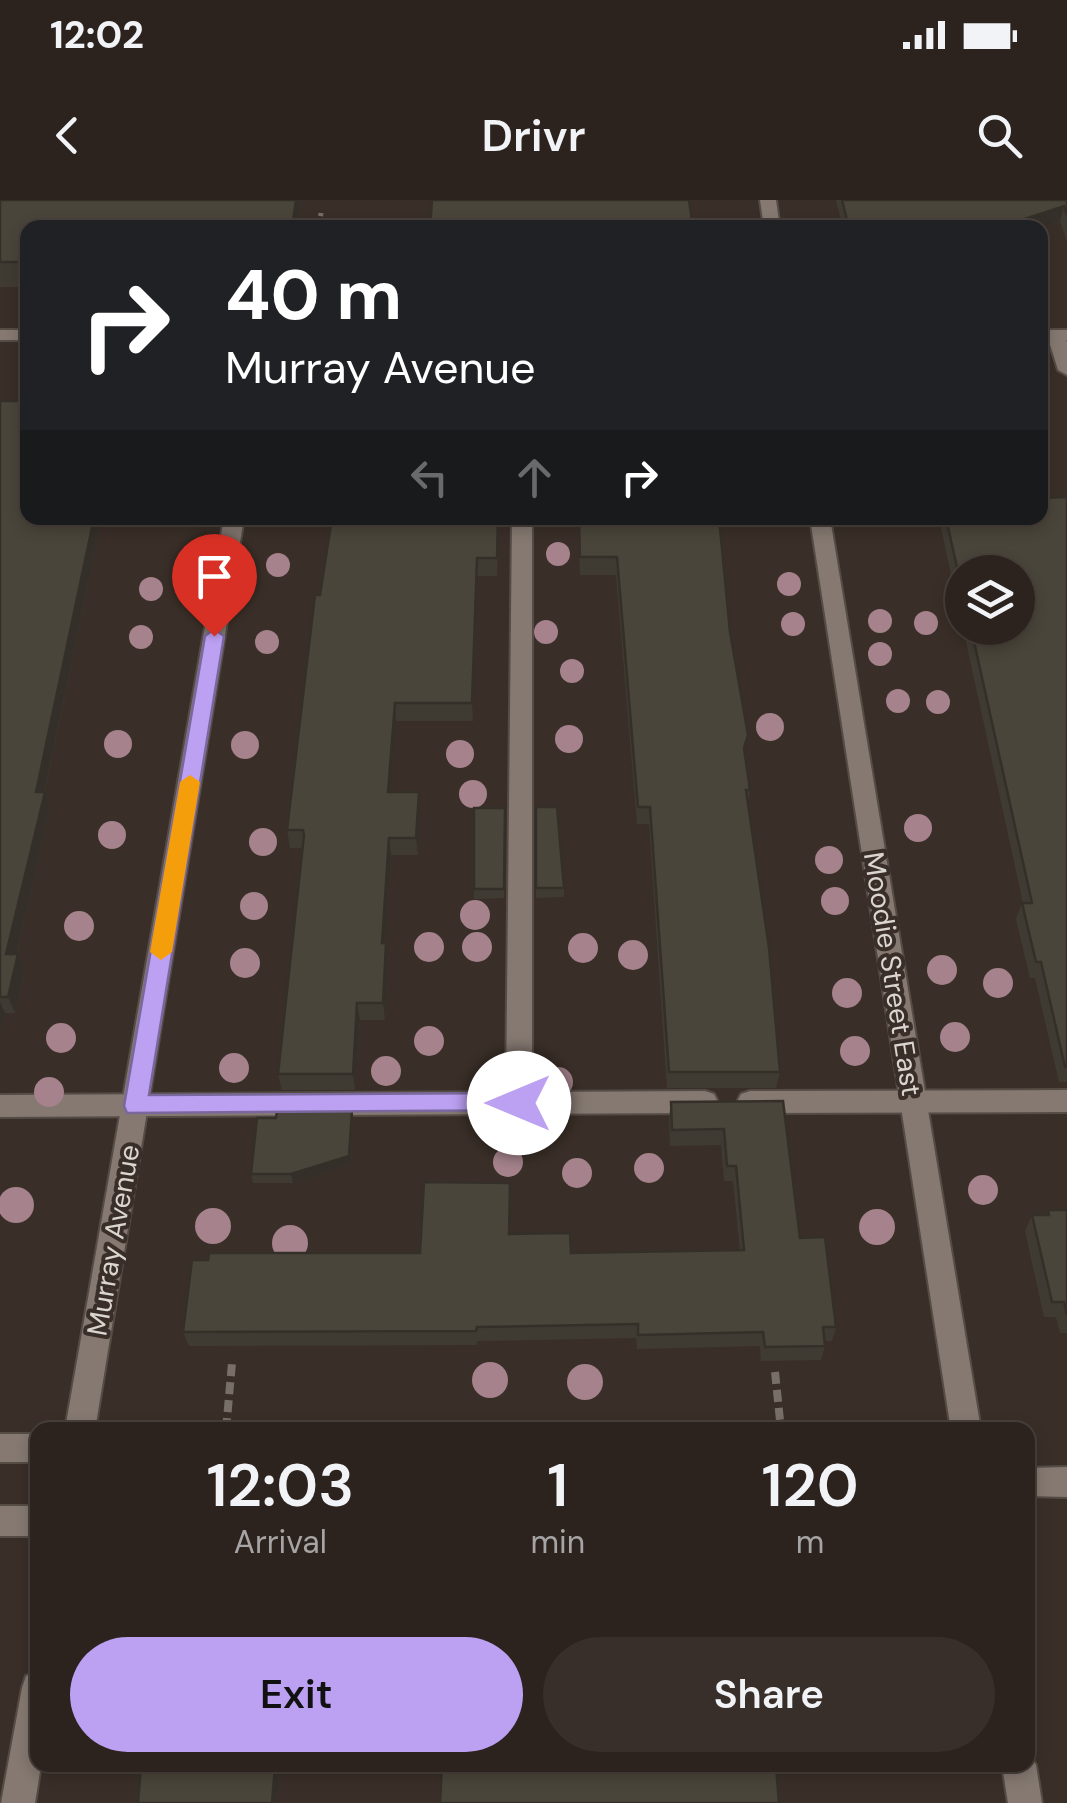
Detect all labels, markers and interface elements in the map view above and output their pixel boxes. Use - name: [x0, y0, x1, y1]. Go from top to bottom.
- text: 12:02: [50, 10, 144, 60]
- text: Drivr: [481, 106, 586, 165]
- icon: back: [40, 108, 95, 163]
- icon: search: [972, 108, 1027, 163]
- text: 40 m: [225, 250, 402, 341]
- icon: right: [60, 260, 190, 390]
- text: Murray Avenue: [225, 338, 536, 397]
- icon: left: [402, 450, 457, 505]
- icon: ahead: [507, 450, 562, 505]
- icon: right: [612, 450, 667, 505]
- pin: [172, 534, 257, 637]
- icon: arrive: [187, 549, 242, 604]
- map controls: [945, 555, 1035, 645]
- button: layers: [945, 555, 1035, 645]
- street label: Moodie Street East: [855, 849, 930, 1099]
- position arrow: [467, 1051, 571, 1155]
- street label: Murray Avenue: [78, 1142, 148, 1338]
- text: 12:03: [206, 1446, 354, 1525]
- text: 1: [547, 1446, 568, 1525]
- text: 120: [762, 1446, 859, 1525]
- text: Arrival: [234, 1521, 327, 1563]
- text: min: [531, 1521, 585, 1563]
- text: m: [796, 1521, 824, 1563]
- button: Exit: [70, 1637, 523, 1752]
- button: Share: [543, 1637, 995, 1752]

